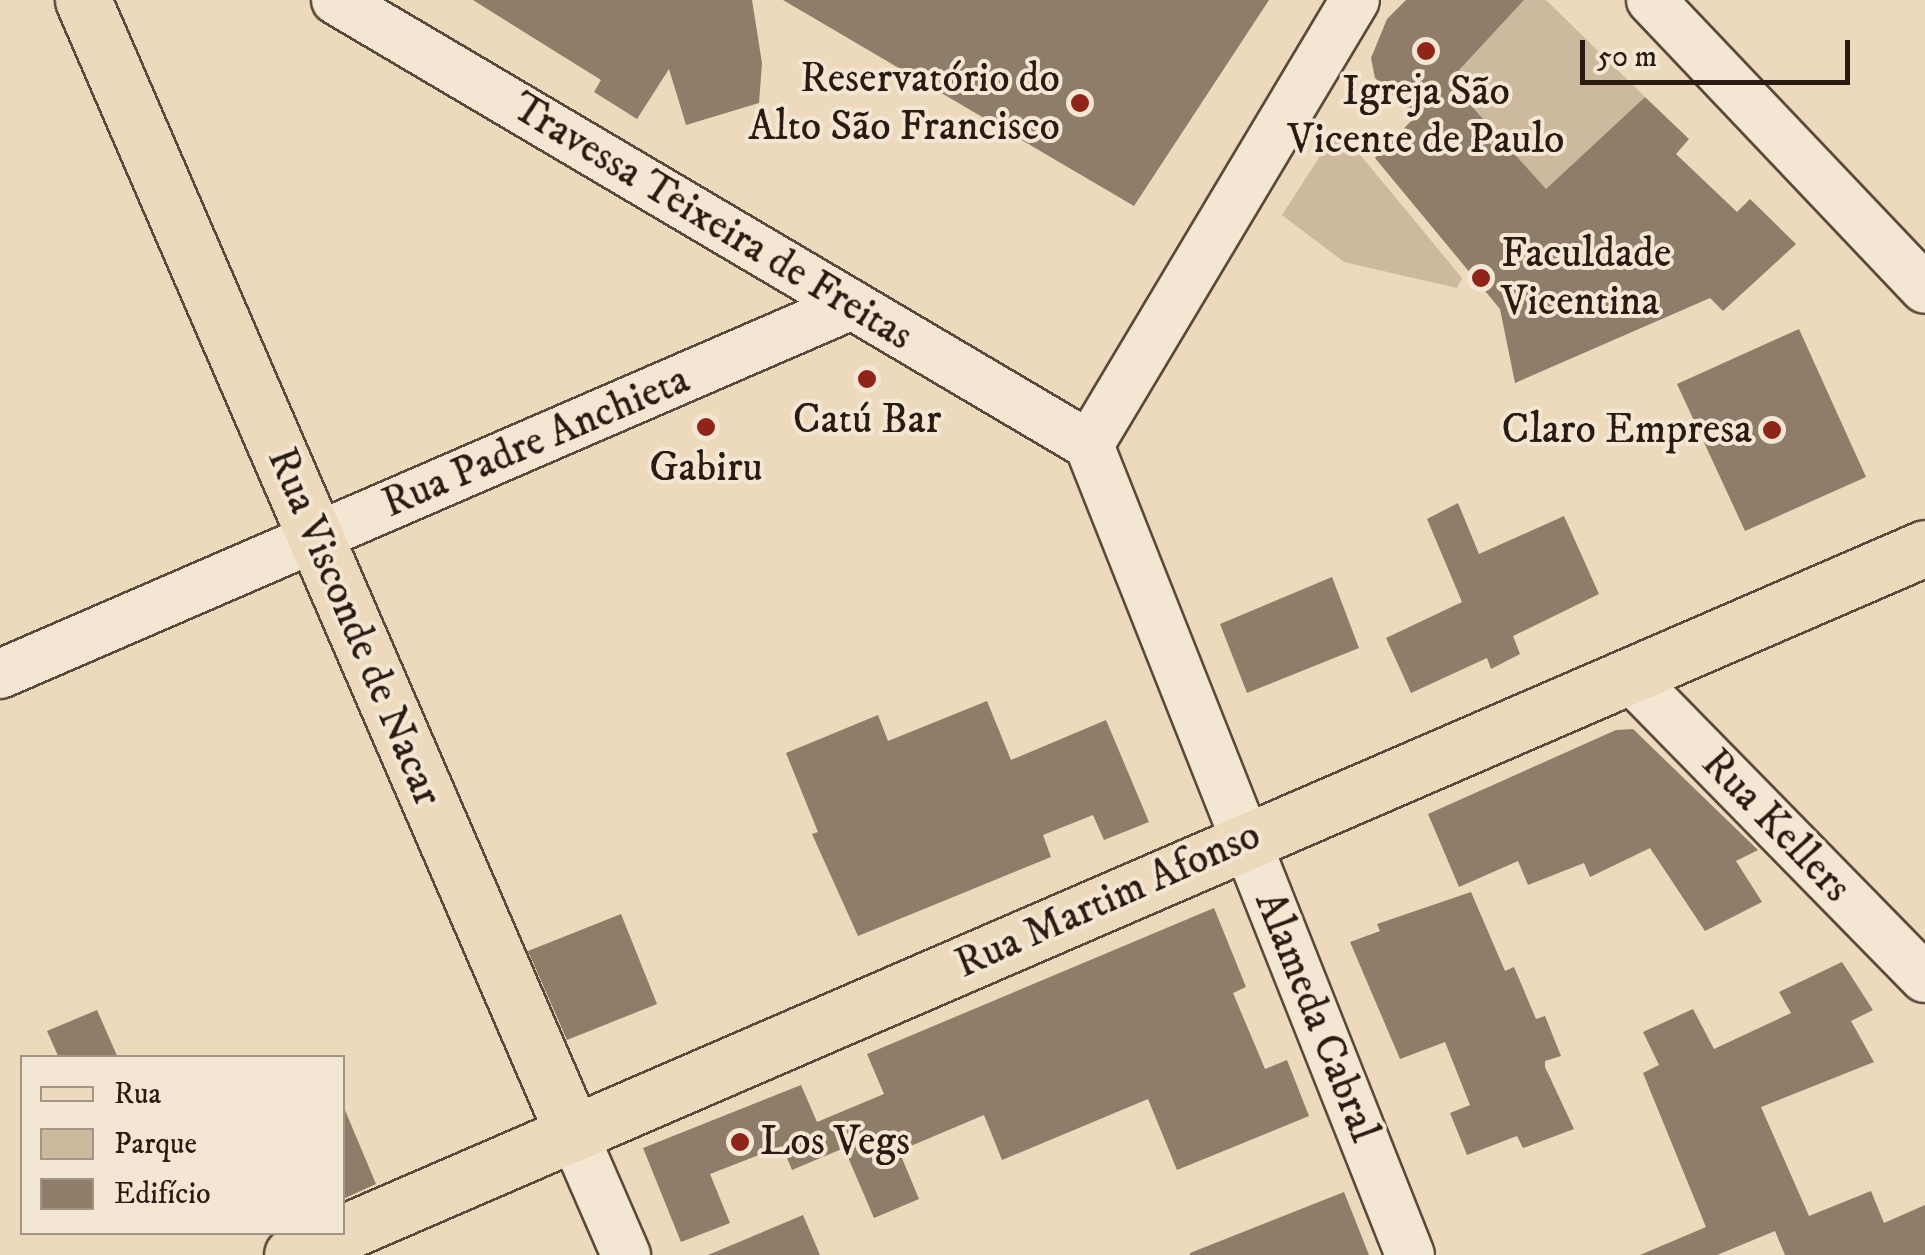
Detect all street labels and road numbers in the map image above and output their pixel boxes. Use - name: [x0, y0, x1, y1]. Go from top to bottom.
- street label: Travessa Teixeira de Freitas: [503, 82, 921, 362]
- street label: Rua Padre Anchieta: [375, 355, 697, 529]
- street label: Rua Visconde de Nacar: [256, 440, 452, 814]
- street label: Rua Kellers: [1691, 739, 1861, 913]
- street label: Rua Martim Afonso: [948, 810, 1268, 990]
- street label: Alameda Cabral: [1243, 885, 1389, 1149]

